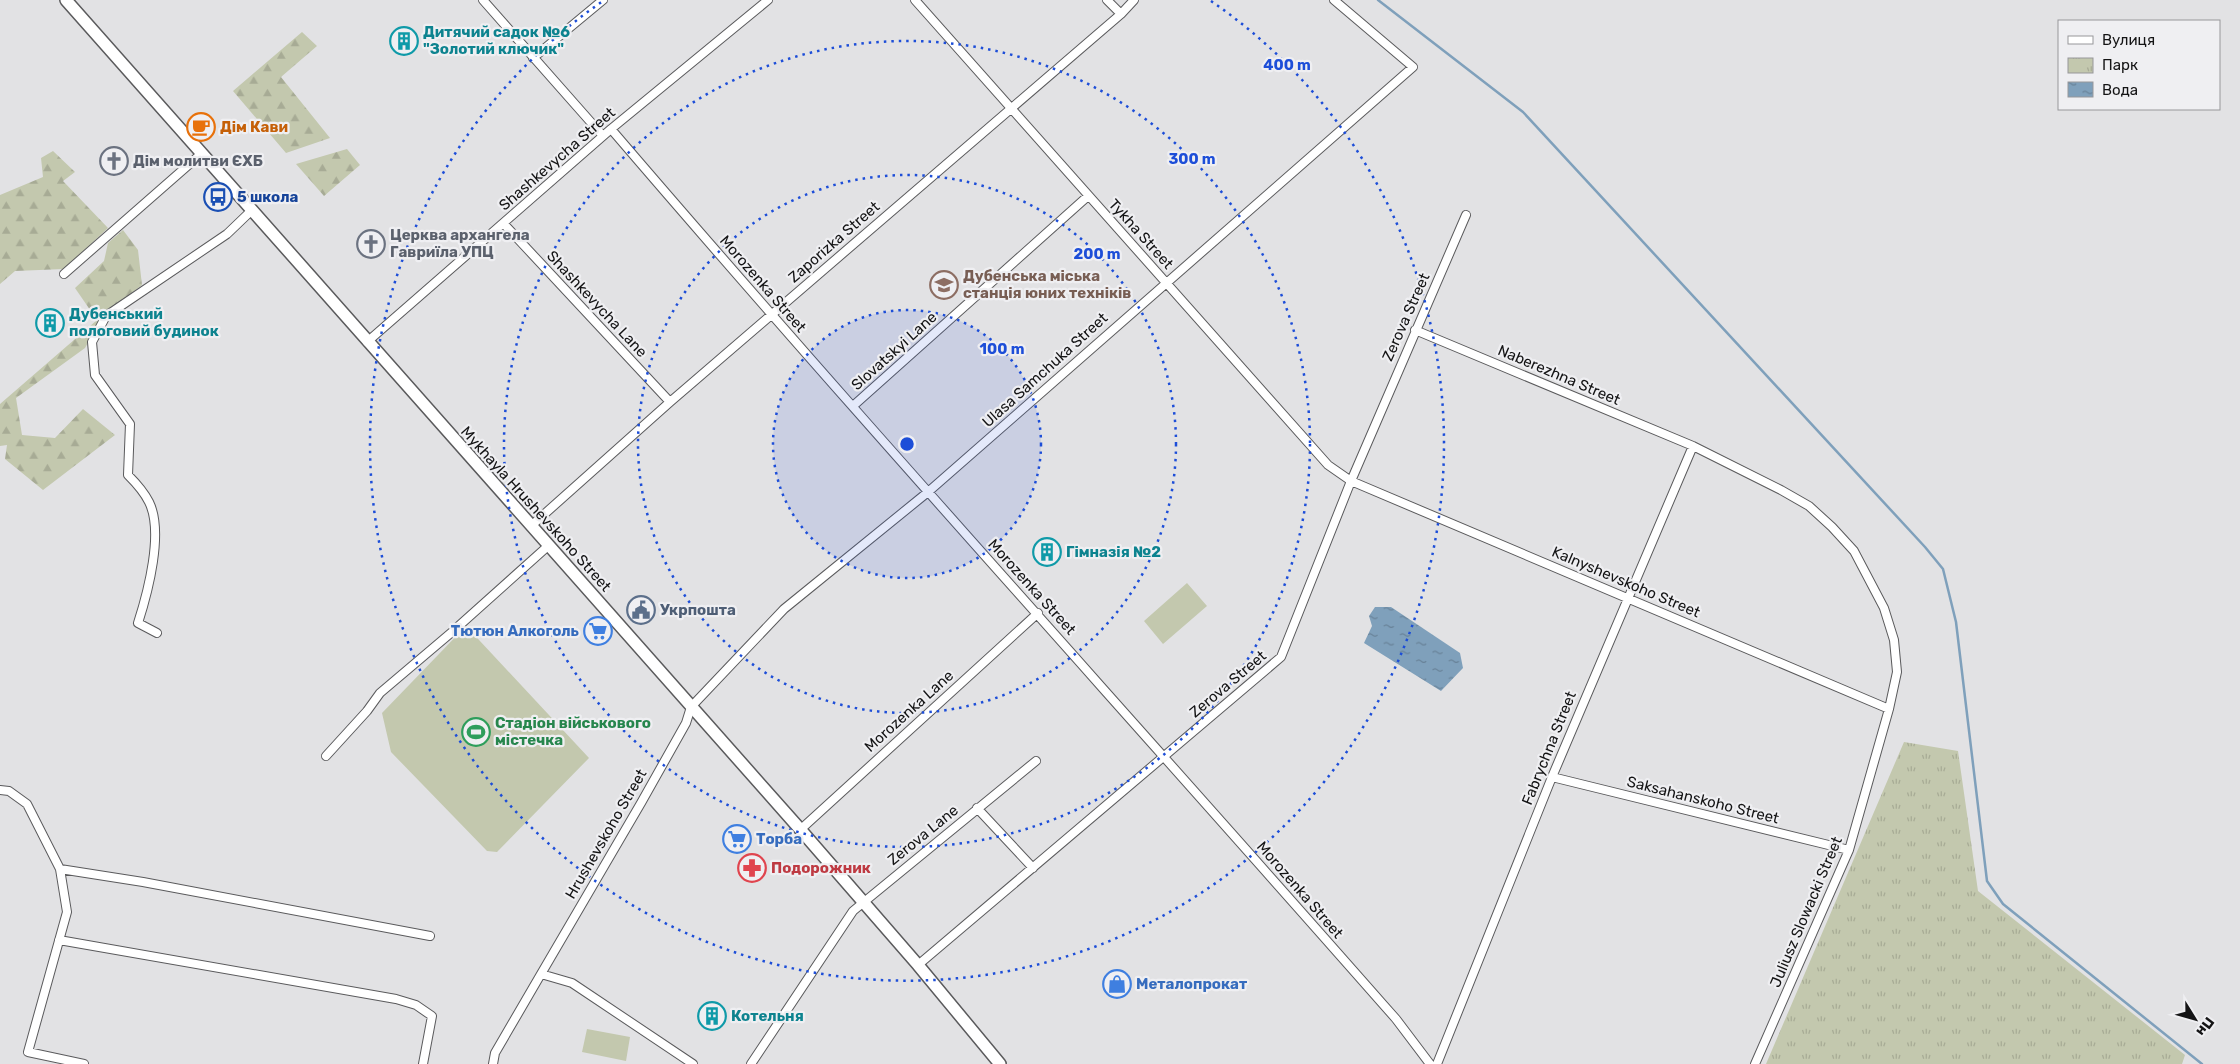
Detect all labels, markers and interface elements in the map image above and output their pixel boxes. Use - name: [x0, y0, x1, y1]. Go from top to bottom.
- legend: [2058, 20, 2220, 110]
- place label: Дитячий садок №6 "Золотий ключик": [423, 23, 570, 58]
- building icon: Дитячий садок №6 "Золотий ключик": [389, 26, 419, 56]
- text: Вулиця: [2102, 31, 2155, 49]
- text: 400 m: [1263, 56, 1311, 74]
- text: Парк: [2102, 56, 2138, 74]
- text: Вода: [2102, 81, 2138, 99]
- street label: Shashkevycha Street: [495, 104, 619, 214]
- cafe icon: Дім Кави: [186, 112, 216, 142]
- place label: Дім Кави: [220, 118, 288, 136]
- church icon: Дім молитви ЄХБ: [99, 146, 129, 176]
- text: 300 m: [1168, 150, 1216, 168]
- place label: Дім молитви ЄХБ: [133, 152, 263, 170]
- bus stop icon: 5 школа: [203, 182, 233, 212]
- place label: 5 школа: [237, 188, 299, 206]
- street label: Tykha Street: [1105, 195, 1177, 273]
- street label: Zaporizka Street: [785, 197, 883, 286]
- place label: Церква архангела Гавриїла УПЦ: [390, 226, 530, 261]
- church icon: Церква архангела Гавриїла УПЦ: [356, 229, 386, 259]
- street label: Morozenka Street: [716, 232, 810, 336]
- text: 200 m: [1073, 245, 1121, 263]
- street label: Shashkevycha Lane: [543, 247, 651, 361]
- place label: Дубенська міська станція юних техніків: [963, 267, 1131, 302]
- school or university icon: Дубенська міська станція юних техніків: [929, 270, 959, 300]
- street label: Zerova Street: [1379, 270, 1433, 364]
- place label: Дубенський пологовий будинок: [69, 305, 219, 340]
- building icon: Дубенський пологовий будинок: [35, 308, 65, 338]
- street label: Slovatskyi Lane: [848, 308, 940, 394]
- street label: Ulasa Samchuka Street: [979, 309, 1111, 431]
- text: 100 m: [980, 340, 1024, 358]
- street label: Naberezhna Street: [1495, 341, 1623, 409]
- street label: Mykhayla Hrushevskoho Street: [457, 423, 615, 595]
- centre of rings: [898, 435, 916, 453]
- street label: Morozenka Street: [984, 535, 1080, 639]
- building icon: Гімназія №2: [1032, 537, 1062, 567]
- place label: Гімназія №2: [1066, 543, 1161, 561]
- street label: Kalnyshevskoho Street: [1549, 543, 1703, 621]
- public building icon: Укрпошта: [626, 595, 656, 625]
- place label: Укрпошта: [660, 601, 736, 619]
- supermarket icon: Тютюн Алкоголь: [583, 616, 613, 646]
- place label: Тютюн Алкоголь: [451, 622, 580, 640]
- street label: Zerova Street: [1186, 647, 1270, 721]
- street label: Morozenka Lane: [861, 666, 957, 756]
- street label: Fabrychna Street: [1518, 688, 1580, 808]
- place label: Стадіон військового містечка: [495, 714, 651, 749]
- sports icon: Стадіон військового містечка: [461, 717, 491, 747]
- street label: Hrushevskoho Street: [561, 766, 651, 902]
- street label: Saksahanskoho Street: [1625, 772, 1781, 828]
- street label: Zerova Lane: [884, 801, 962, 869]
- supermarket icon: Торба: [722, 824, 752, 854]
- place label: Торба: [756, 830, 802, 848]
- street label: Juliusz Slowacki Street: [1766, 834, 1846, 990]
- street label: Morozenka Street: [1253, 838, 1347, 942]
- pharmacy icon: Подорожник: [737, 853, 767, 883]
- place label: Подорожник: [771, 859, 871, 877]
- shop icon: Металопрокат: [1102, 969, 1132, 999]
- place label: Металопрокат: [1136, 975, 1248, 993]
- north arrow: [2170, 994, 2220, 1044]
- building icon: Котельня: [697, 1001, 727, 1031]
- place label: Котельня: [731, 1007, 804, 1025]
- text: Пн: [2192, 1014, 2218, 1039]

